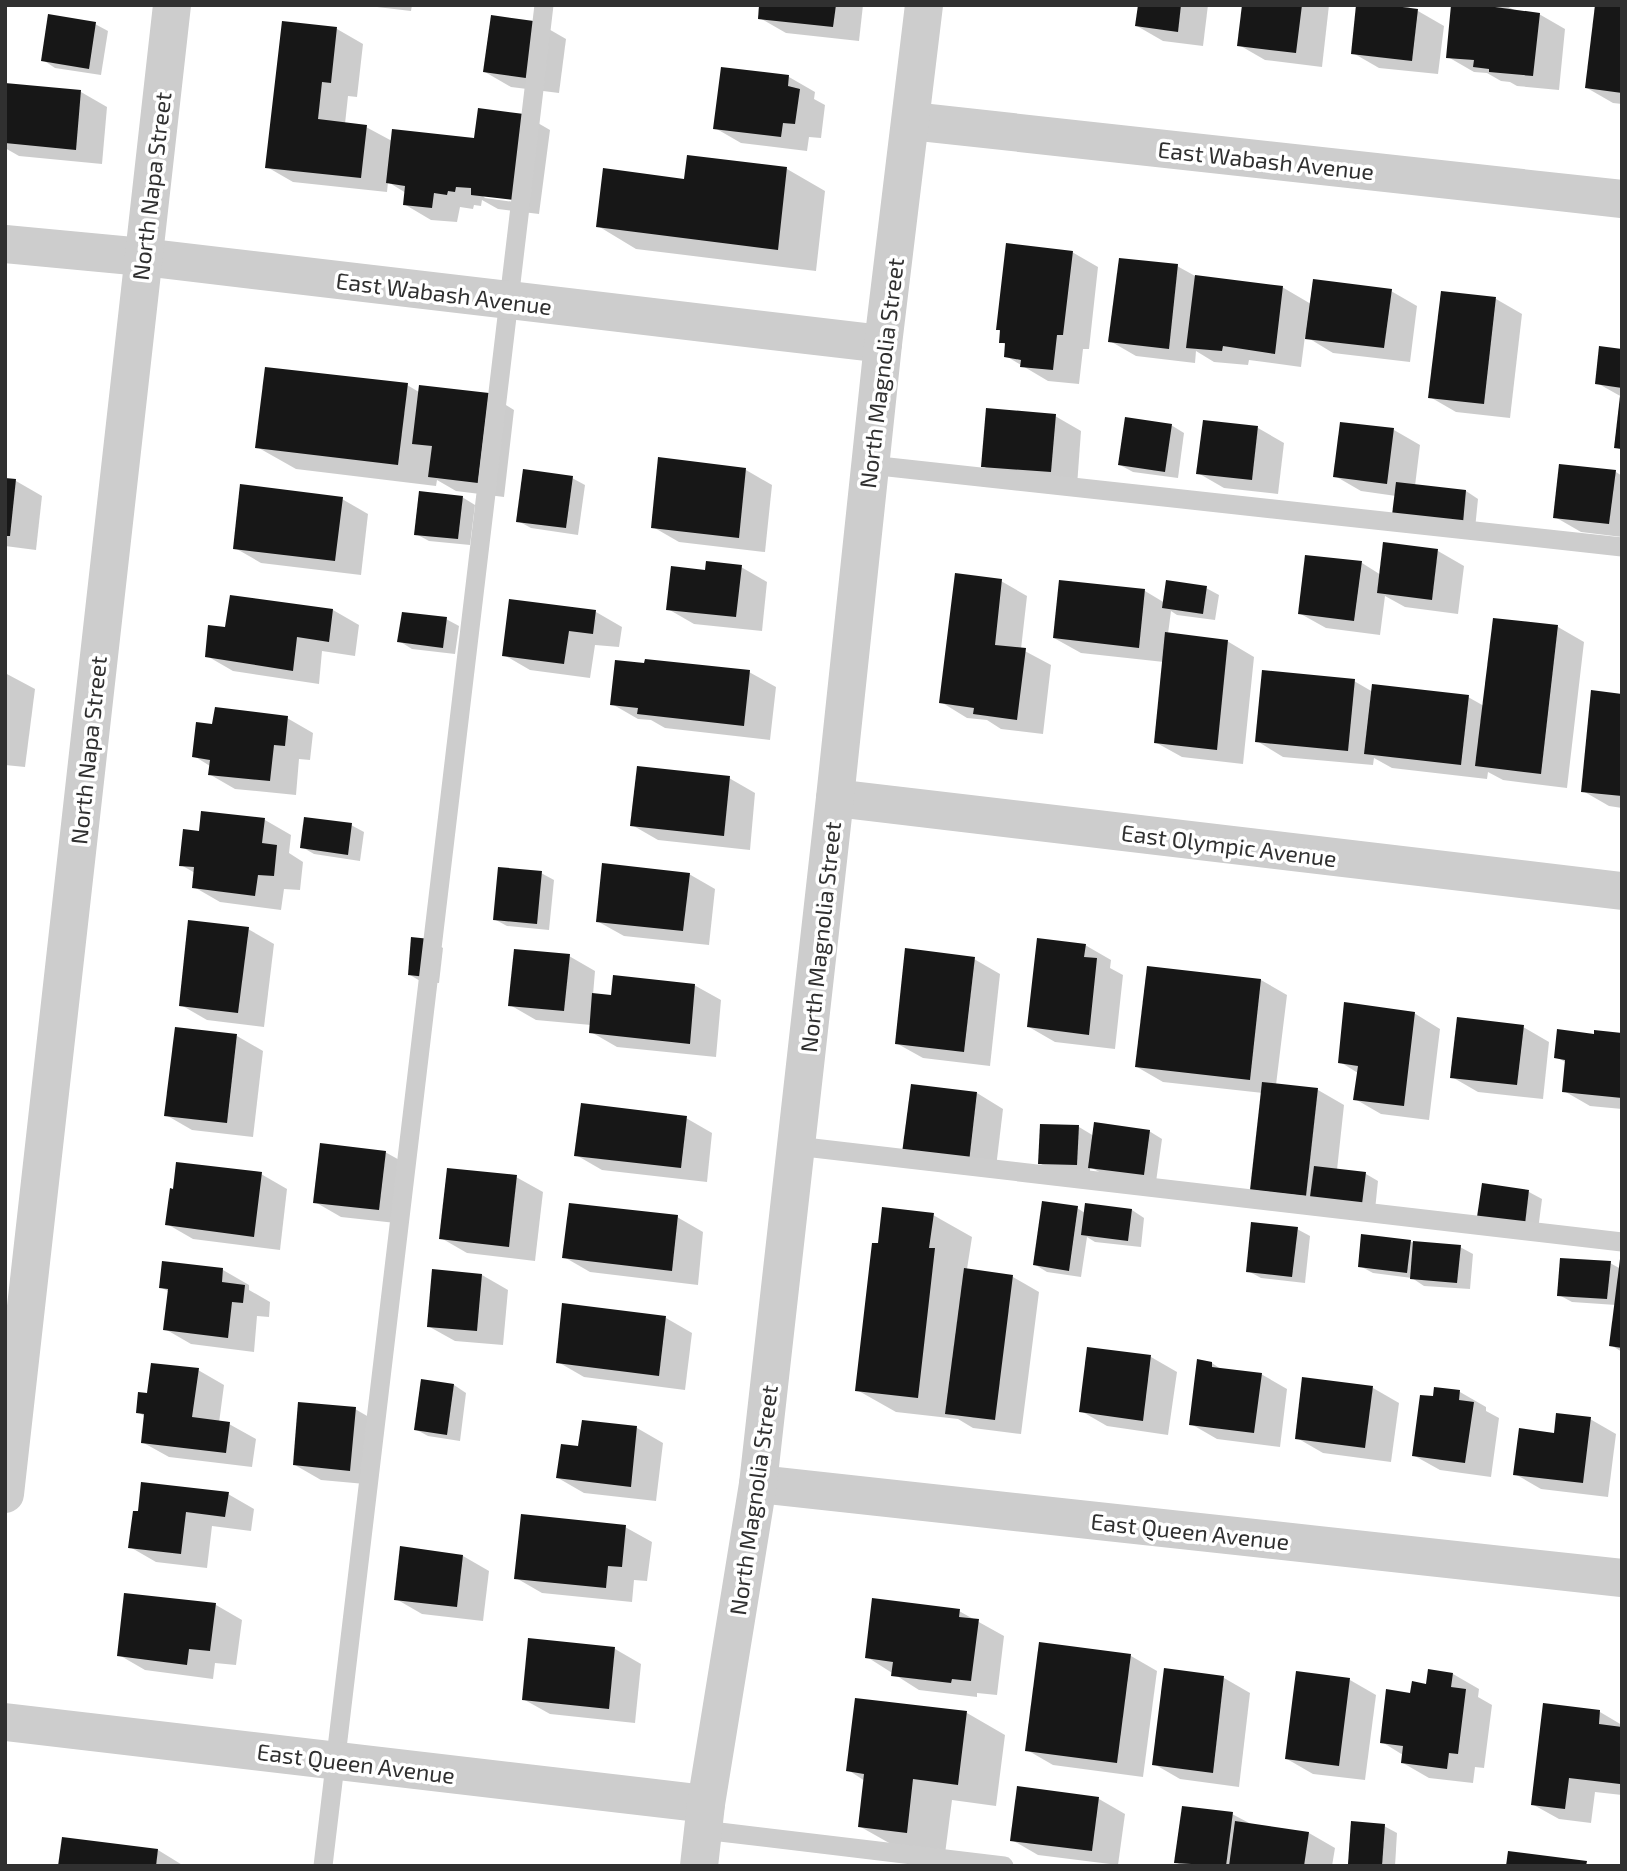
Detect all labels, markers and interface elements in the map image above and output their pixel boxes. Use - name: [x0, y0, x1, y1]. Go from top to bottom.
- street label: North Napa Street: [126, 90, 176, 282]
- street label: East Wabash Avenue: [1156, 135, 1376, 185]
- street label: North Magnolia Street: [853, 256, 909, 490]
- street label: East Wabash Avenue: [334, 266, 554, 320]
- street label: North Napa Street: [64, 654, 112, 846]
- street label: East Olympic Avenue: [1120, 818, 1338, 872]
- street label: North Magnolia Street: [794, 820, 846, 1054]
- street label: North Magnolia Street: [723, 1383, 783, 1617]
- street label: East Queen Avenue: [1089, 1507, 1291, 1555]
- street label: East Queen Avenue: [255, 1737, 457, 1789]

